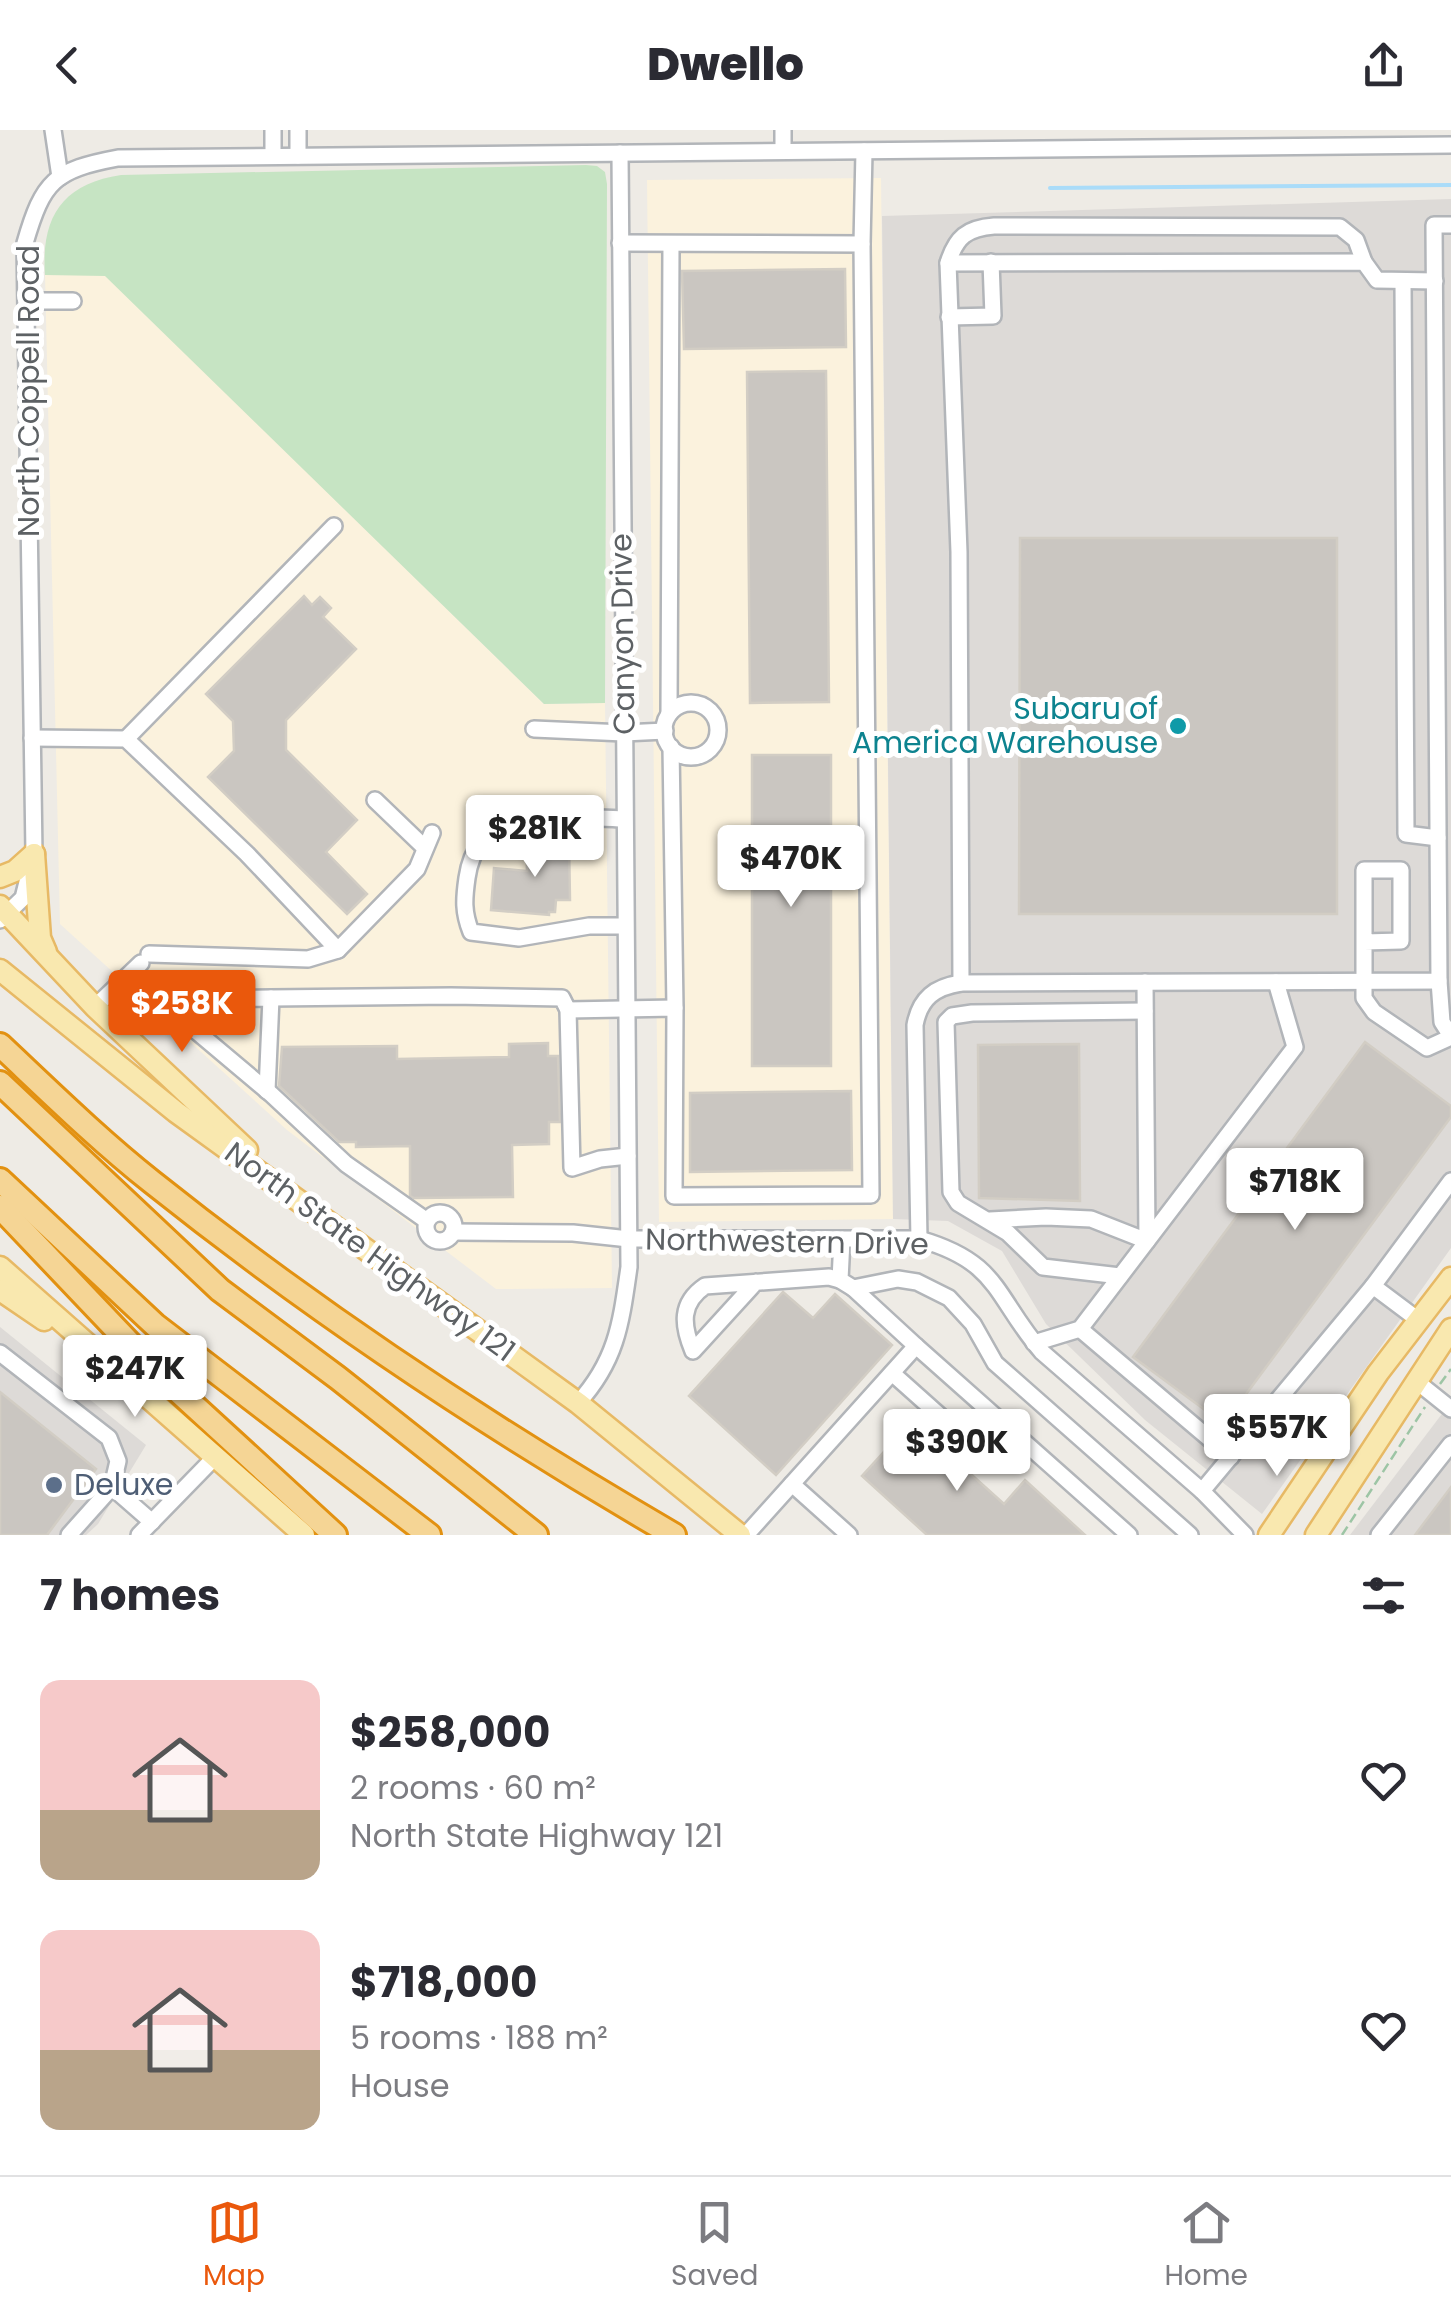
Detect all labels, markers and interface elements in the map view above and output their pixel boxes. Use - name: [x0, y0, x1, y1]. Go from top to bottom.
- text: Dwello: [647, 33, 804, 96]
- icon: back: [40, 38, 95, 93]
- icon: share: [1356, 38, 1411, 93]
- street label: North Coppell Road: [7, 245, 50, 537]
- street label: Canyon Drive: [599, 533, 646, 735]
- place label: Subaru of America Warehouse: [852, 687, 1158, 764]
- marker: Subaru of America Warehouse: [1167, 715, 1189, 737]
- pin: $281K: [465, 795, 605, 880]
- text: $281K: [488, 805, 582, 850]
- pin: $470K: [721, 825, 861, 910]
- text: $470K: [739, 835, 843, 880]
- pin: $258K: [112, 970, 252, 1055]
- text: $258K: [130, 980, 234, 1025]
- street label: North State Highway 121: [216, 1131, 524, 1372]
- pin: $718K: [1225, 1148, 1365, 1233]
- text: $718K: [1248, 1158, 1342, 1203]
- street label: Northwestern Drive: [645, 1218, 929, 1265]
- pin: $247K: [65, 1335, 205, 1420]
- text: $247K: [85, 1345, 185, 1390]
- pin: $557K: [1207, 1394, 1347, 1479]
- text: $557K: [1226, 1404, 1328, 1449]
- pin: $390K: [887, 1409, 1027, 1494]
- text: $390K: [905, 1419, 1009, 1464]
- place label: Deluxe: [74, 1463, 173, 1506]
- marker: Deluxe: [43, 1474, 65, 1496]
- text: 7 homes: [40, 1566, 220, 1625]
- icon: filters: [1356, 1568, 1411, 1623]
- text: $258,000: [350, 1703, 550, 1762]
- icon: home: [120, 1720, 240, 1840]
- icon: heart: [1356, 1753, 1411, 1808]
- text: 2 rooms · 60 m²: [350, 1765, 596, 1810]
- text: North State Highway 121: [350, 1813, 723, 1858]
- text: $718,000: [350, 1953, 537, 2012]
- icon: home: [120, 1970, 240, 2090]
- icon: heart: [1356, 2003, 1411, 2058]
- text: 5 rooms · 188 m²: [350, 2015, 608, 2060]
- text: House: [350, 2063, 450, 2108]
- tab: Map: [203, 2195, 265, 2297]
- tab: Saved: [671, 2195, 758, 2297]
- tab: Home: [1164, 2195, 1248, 2297]

